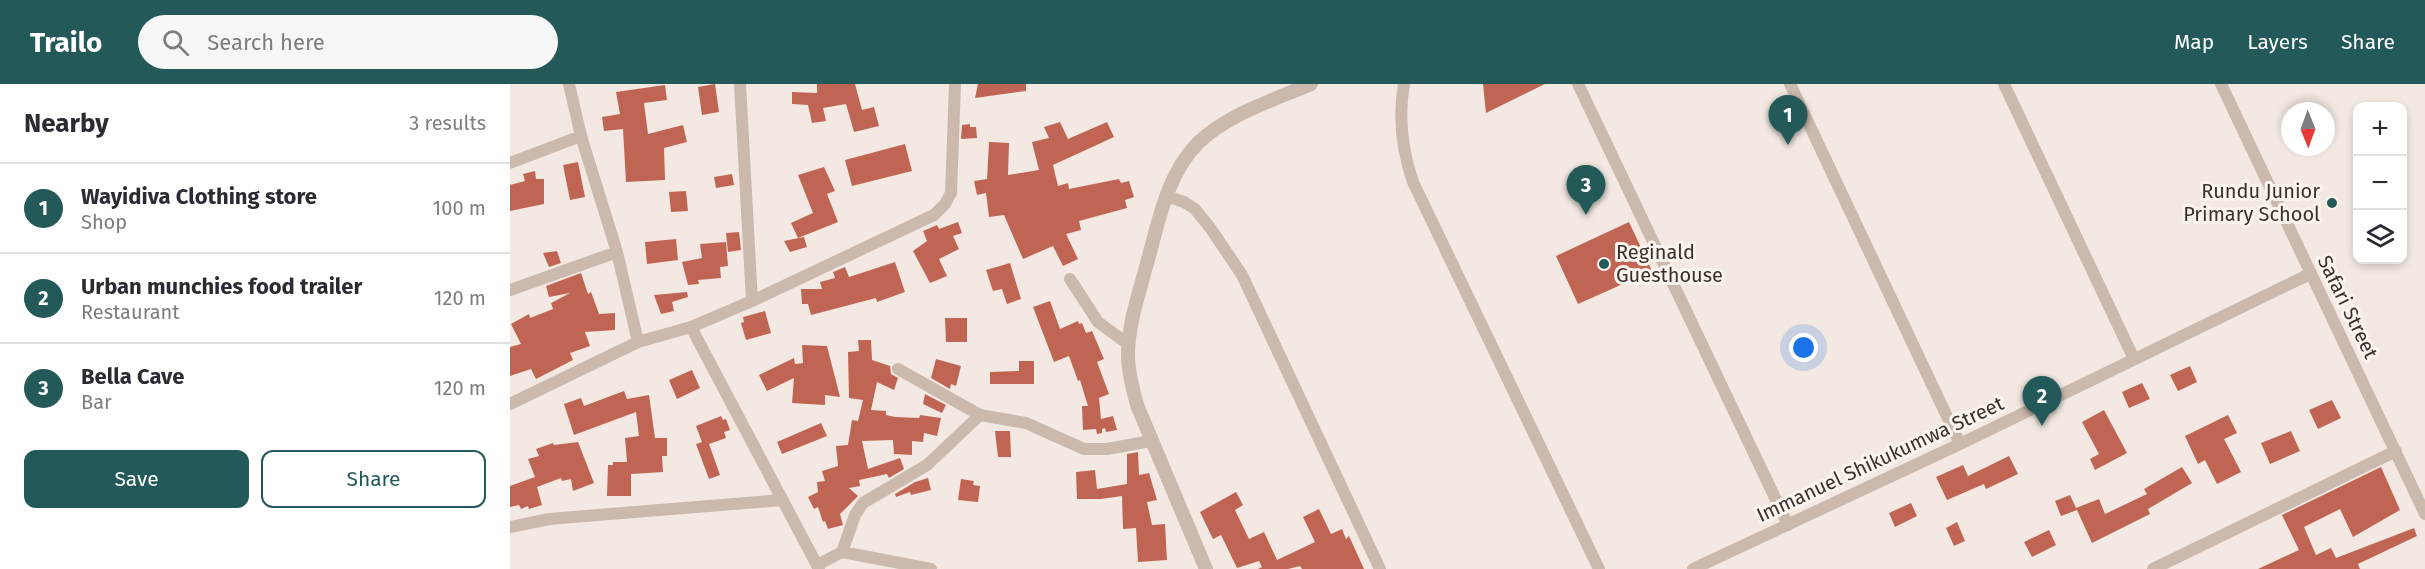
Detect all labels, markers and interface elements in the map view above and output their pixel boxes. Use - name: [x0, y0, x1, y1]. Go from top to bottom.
- search box: [138, 15, 558, 69]
- text: Trailo: [30, 26, 102, 59]
- icon: search: [159, 26, 192, 59]
- text: Search here: [207, 29, 325, 56]
- text: Map: [2174, 29, 2214, 55]
- text: Layers: [2247, 29, 2308, 55]
- text: Share: [2341, 29, 2395, 55]
- pin: 1: [1768, 95, 1808, 145]
- north arrow: [2281, 102, 2335, 156]
- map controls: [2353, 102, 2407, 264]
- button: +: [2353, 102, 2407, 156]
- text: Nearby: [24, 108, 109, 139]
- text: 3 results: [409, 111, 486, 135]
- button: −: [2353, 156, 2407, 210]
- pin: 3: [1566, 166, 1606, 215]
- place label: Rundu Junior Primary School: [2183, 179, 2320, 226]
- text: Wayidiva Clothing store: [81, 183, 317, 210]
- text: 1: [39, 196, 48, 220]
- text: 100 m: [433, 196, 486, 220]
- marker: Rundu Junior Primary School: [2325, 196, 2339, 210]
- text: Shop: [81, 210, 127, 234]
- button: layers: [2353, 210, 2407, 264]
- place label: Reginald Guesthouse: [1616, 240, 1723, 287]
- street label: Safari Street: [2313, 251, 2384, 363]
- marker: Reginald Guesthouse: [1597, 257, 1611, 271]
- text: Urban munchies food trailer: [81, 273, 362, 300]
- text: 2: [38, 286, 49, 310]
- text: 120 m: [434, 286, 486, 310]
- text: Restaurant: [81, 300, 179, 324]
- your location: [1789, 333, 1818, 362]
- text: Bella Cave: [81, 363, 184, 390]
- text: 3: [38, 376, 49, 400]
- text: 120 m: [434, 376, 486, 400]
- pin: 2: [2022, 376, 2062, 426]
- text: Bar: [81, 390, 112, 414]
- street label: Immanuel Shikukumwa Street: [1753, 391, 2008, 527]
- button: Save: [24, 450, 249, 508]
- button: Share: [261, 450, 486, 508]

